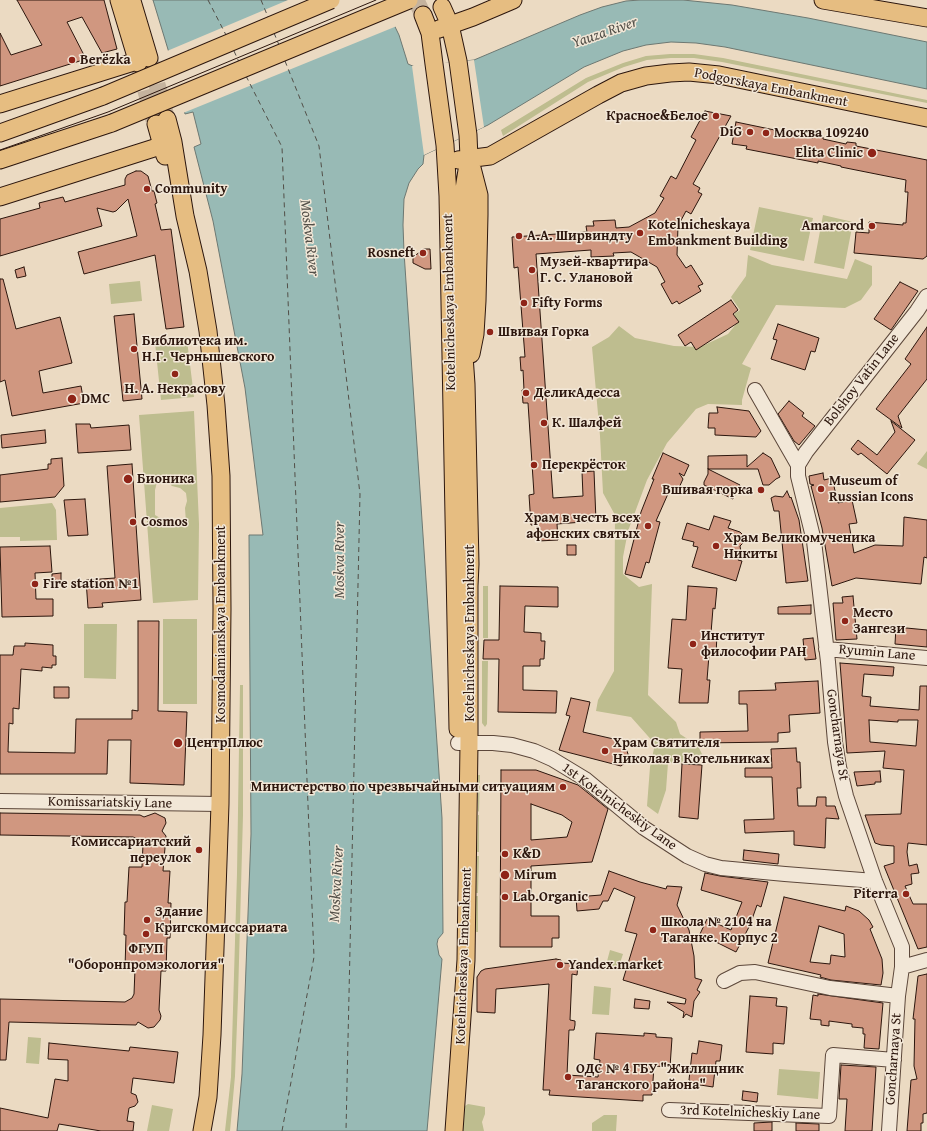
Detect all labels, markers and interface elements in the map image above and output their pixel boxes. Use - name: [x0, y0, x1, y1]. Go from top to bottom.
- water label: Yauza River: [570, 13, 640, 53]
- place label: Berёzka: [80, 52, 131, 68]
- marker: Berёzka: [67, 55, 77, 65]
- street label: Podgorskaya Embankment: [693, 65, 849, 111]
- place label: Красное&Белое: [606, 108, 708, 124]
- marker: Красное&Белое: [711, 111, 721, 121]
- place label: DiG: [720, 124, 742, 140]
- place label: Москва 109240: [774, 125, 869, 141]
- marker: DiG: [745, 127, 755, 137]
- marker: Москва 109240: [761, 128, 771, 138]
- place label: Elita Clinic: [796, 145, 863, 161]
- marker: Elita Clinic: [866, 147, 878, 159]
- place label: Community: [155, 181, 227, 197]
- marker: Community: [142, 184, 152, 194]
- water label: Moskva River: [295, 199, 323, 277]
- street label: Kotelnicheskaya Embankment: [440, 213, 460, 391]
- place label: Kotelnicheskaya Embankment Building: [648, 217, 787, 250]
- place label: Amarcord: [801, 218, 864, 234]
- marker: Amarcord: [867, 221, 877, 231]
- place label: А.А. Ширвиндту: [527, 228, 633, 244]
- marker: Kotelnicheskaya Embankment Building: [635, 228, 645, 238]
- marker: А.А. Ширвиндту: [514, 231, 524, 241]
- place label: Rosneft: [368, 245, 415, 261]
- marker: Rosneft: [418, 248, 428, 258]
- place label: Музей-квартира Г. С. Улановой: [540, 254, 648, 286]
- marker: Музей-квартира Г. С. Улановой: [527, 265, 537, 275]
- place label: Fifty Forms: [532, 295, 603, 311]
- marker: Fifty Forms: [519, 298, 529, 308]
- place label: Швивая Горка: [498, 324, 589, 340]
- marker: Швивая Горка: [485, 327, 495, 337]
- street label: Bolshoy Vatin Lane: [821, 331, 903, 429]
- place label: Библиотека им. Н.Г. Чернышевского: [142, 333, 274, 366]
- marker: Библиотека им. Н.Г. Чернышевского: [129, 344, 139, 354]
- marker: Н. А. Некрасову: [170, 369, 180, 379]
- place label: Н. А. Некрасову: [124, 381, 226, 397]
- place label: ДеликАдесса: [534, 385, 620, 401]
- marker: ДеликАдесса: [521, 388, 531, 398]
- place label: DMC: [81, 391, 110, 407]
- marker: DMC: [66, 393, 78, 405]
- place label: К. Шалфей: [552, 415, 621, 431]
- marker: К. Шалфей: [539, 418, 549, 428]
- place label: Перекрёсток: [542, 457, 625, 473]
- marker: Перекрёсток: [529, 460, 539, 470]
- place label: Бионика: [137, 471, 194, 487]
- marker: Бионика: [122, 473, 134, 485]
- place label: Museum of Russian Icons: [829, 473, 914, 506]
- place label: Вшивая горка: [662, 482, 753, 498]
- marker: Museum of Russian Icons: [816, 484, 826, 494]
- marker: Вшивая горка: [756, 485, 766, 495]
- place label: Храм в честь всех афонских святых: [525, 510, 640, 542]
- place label: Cosmos: [141, 514, 188, 530]
- marker: Cosmos: [128, 517, 138, 527]
- marker: Храм в честь всех афонских святых: [643, 521, 653, 531]
- water label: Moskva River: [331, 522, 349, 598]
- street label: Kosmodamianskaya Embankment: [213, 525, 229, 723]
- place label: Храм Великомученика Никиты: [724, 530, 875, 562]
- marker: Храм Великомученика Никиты: [711, 541, 721, 551]
- street label: Kotelnicheskaya Embankment: [462, 545, 478, 721]
- place label: Fire station №1: [43, 576, 139, 592]
- marker: Fire station №1: [30, 579, 40, 589]
- place label: Место Зангези: [853, 605, 905, 638]
- marker: Место Зангези: [840, 616, 850, 626]
- place label: Институт философии РАН: [701, 628, 806, 660]
- marker: Институт философии РАН: [688, 639, 698, 649]
- street label: Ryumin Lane: [838, 641, 916, 665]
- street label: Goncharnaya St: [822, 688, 852, 782]
- place label: ЦентрПлюс: [187, 735, 263, 751]
- place label: Храм Святителя Николая в Котельниках: [613, 735, 770, 768]
- marker: ЦентрПлюс: [172, 737, 184, 749]
- marker: Храм Святителя Николая в Котельниках: [600, 746, 610, 756]
- street label: 1st Kotelnicheskiy Lane: [558, 760, 680, 854]
- place label: Министерство по чрезвычайными ситуациям: [251, 779, 555, 795]
- marker: Министерство по чрезвычайными ситуациям: [558, 782, 568, 792]
- street label: Komissariatskiy Lane: [48, 794, 172, 812]
- place label: Комиссариатский переулок: [71, 834, 191, 866]
- marker: Комиссариатский переулок: [194, 845, 204, 855]
- water label: Moskva River: [326, 845, 348, 923]
- place label: K&D: [513, 846, 541, 862]
- marker: K&D: [500, 849, 510, 859]
- street label: Kotelnicheskaya Embankment: [453, 867, 475, 1045]
- place label: Mirum: [514, 867, 557, 883]
- marker: Mirum: [499, 869, 511, 881]
- place label: Piterra: [853, 886, 898, 902]
- place label: Lab.Organic: [513, 889, 588, 905]
- marker: Piterra: [901, 889, 911, 899]
- marker: Lab.Organic: [500, 892, 510, 902]
- place label: Здание Кригскомиссариата: [155, 904, 287, 936]
- place label: Школа № 2104 на Таганке. Корпус 2: [661, 914, 778, 946]
- marker: Здание Кригскомиссариата: [142, 915, 152, 925]
- marker: Школа № 2104 на Таганке. Корпус 2: [648, 925, 658, 935]
- marker: ФГУП "Оборонпромэкология": [141, 929, 151, 939]
- place label: ФГУП "Оборонпромэкология": [68, 941, 224, 974]
- place label: Yandex.market: [568, 957, 663, 973]
- marker: Yandex.market: [555, 960, 565, 970]
- street label: Goncharnaya St: [882, 1012, 906, 1106]
- place label: ОДС № 4 ГБУ "Жилищник Таганского района": [576, 1061, 744, 1094]
- marker: ОДС № 4 ГБУ "Жилищник Таганского района": [563, 1072, 573, 1082]
- street label: 3rd Kotelnicheskiy Lane: [679, 1102, 821, 1124]

